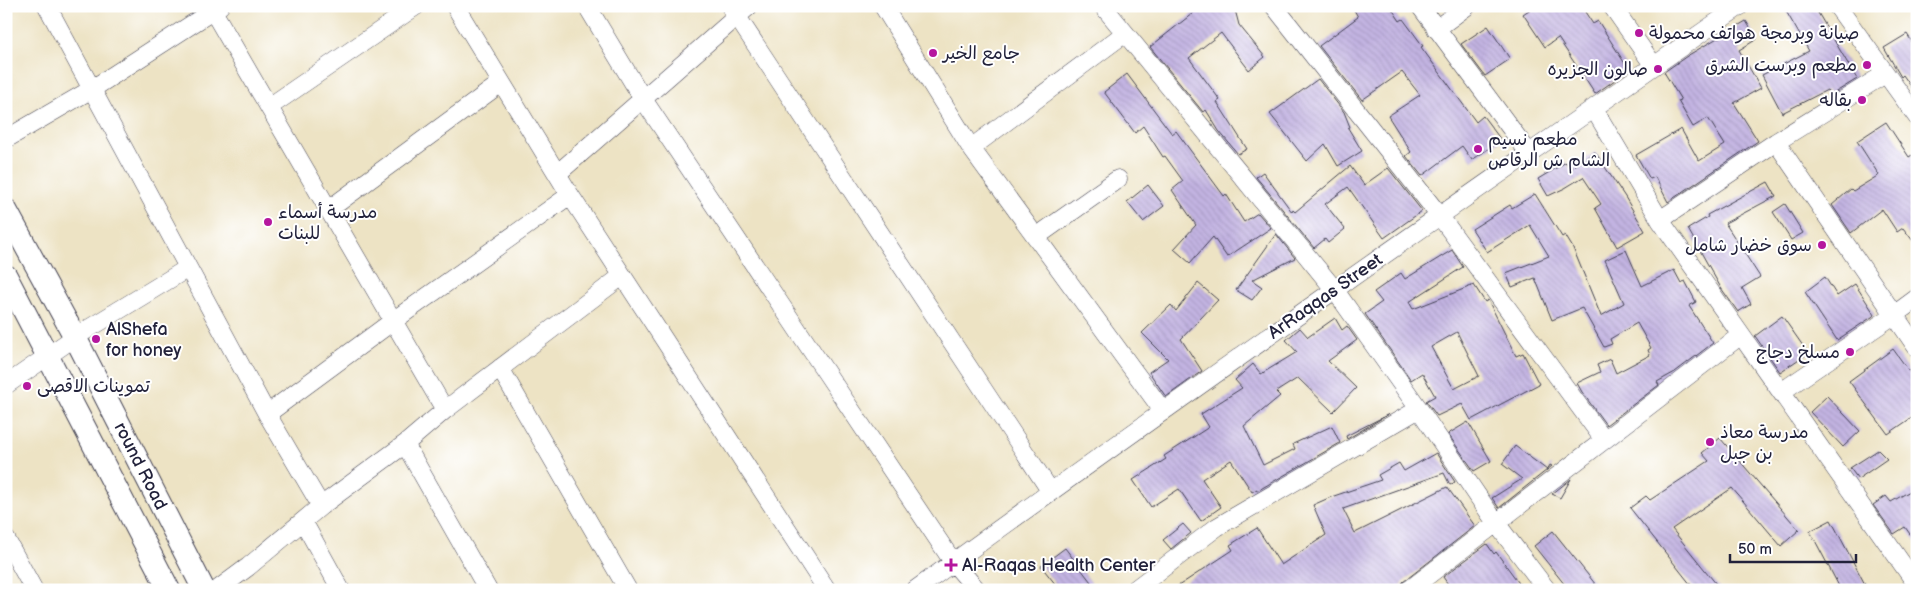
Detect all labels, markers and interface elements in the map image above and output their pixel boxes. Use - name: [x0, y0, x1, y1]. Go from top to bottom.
- place label: صيانة وبرمجة هواتف محمولة: [1649, 23, 1859, 44]
- marker: صيانة وبرمجة هواتف محمولة: [1633, 27, 1645, 39]
- place label: جامع الخير: [941, 43, 1020, 66]
- marker: جامع الخير: [927, 47, 939, 59]
- place label: مطعم وبرست الشرق: [1705, 55, 1857, 79]
- place label: صالون الجزيره: [1548, 59, 1648, 81]
- marker: مطعم وبرست الشرق: [1861, 59, 1873, 71]
- marker: صالون الجزيره: [1652, 63, 1664, 75]
- place label: بقاله: [1819, 90, 1852, 111]
- marker: بقاله: [1856, 94, 1868, 106]
- place label: مطعم نسيم الشام ش الرقاص: [1488, 129, 1610, 174]
- marker: مطعم نسيم الشام ش الرقاص: [1472, 143, 1484, 155]
- place label: مدرسة أسماء للبنات: [278, 202, 377, 244]
- marker: مدرسة أسماء للبنات: [262, 216, 274, 228]
- place label: سوق خضار شامل: [1685, 235, 1812, 256]
- marker: سوق خضار شامل: [1816, 239, 1828, 251]
- street label: ArRaqqas Street: [1264, 249, 1387, 344]
- place label: AlShefa for honey: [106, 319, 182, 361]
- marker: AlShefa for honey: [90, 333, 102, 345]
- place label: مسلخ دجاج: [1756, 342, 1840, 364]
- marker: مسلخ دجاج: [1844, 346, 1856, 358]
- place label: تموينات الاقصى: [37, 376, 151, 397]
- marker: تموينات الاقصى: [21, 380, 33, 392]
- street label: round Road: [110, 419, 171, 513]
- place label: مدرسة معاذ بن جبل: [1720, 422, 1809, 464]
- marker: مدرسة معاذ بن جبل: [1704, 436, 1716, 448]
- scale bar: [1730, 531, 1857, 563]
- text: 50 m: [1738, 540, 1772, 559]
- place label: Al-Raqas Health Center: [962, 555, 1156, 576]
- marker: Al-Raqas Health Center: [944, 558, 958, 572]

